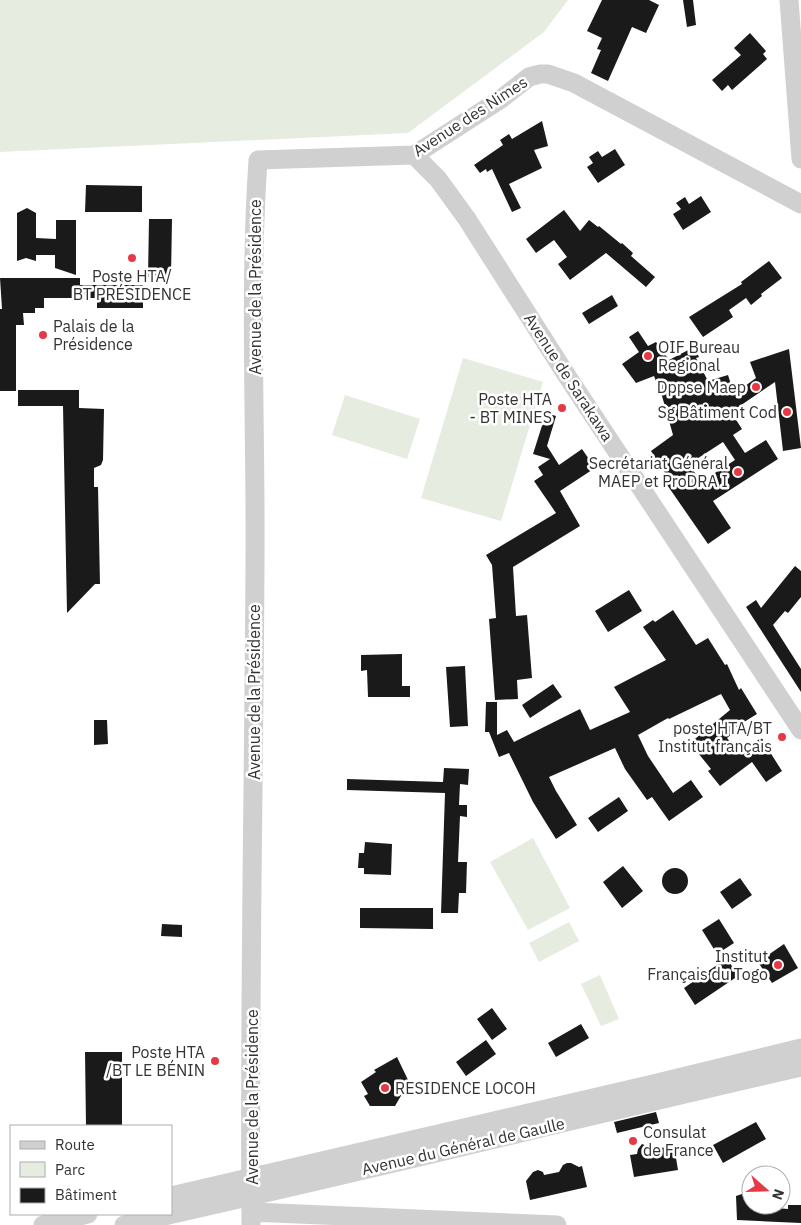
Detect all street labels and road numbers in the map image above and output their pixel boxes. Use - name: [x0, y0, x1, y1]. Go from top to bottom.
- street label: Avenue des Nimes: [409, 71, 531, 161]
- street label: Avenue de la Présidence: [245, 199, 265, 375]
- street label: Avenue de Sarakawa: [520, 309, 618, 445]
- street label: Avenue de la Présidence: [244, 604, 264, 780]
- street label: Avenue de la Présidence: [242, 1009, 262, 1185]
- street label: Avenue du Général de Gaulle: [360, 1113, 567, 1179]

